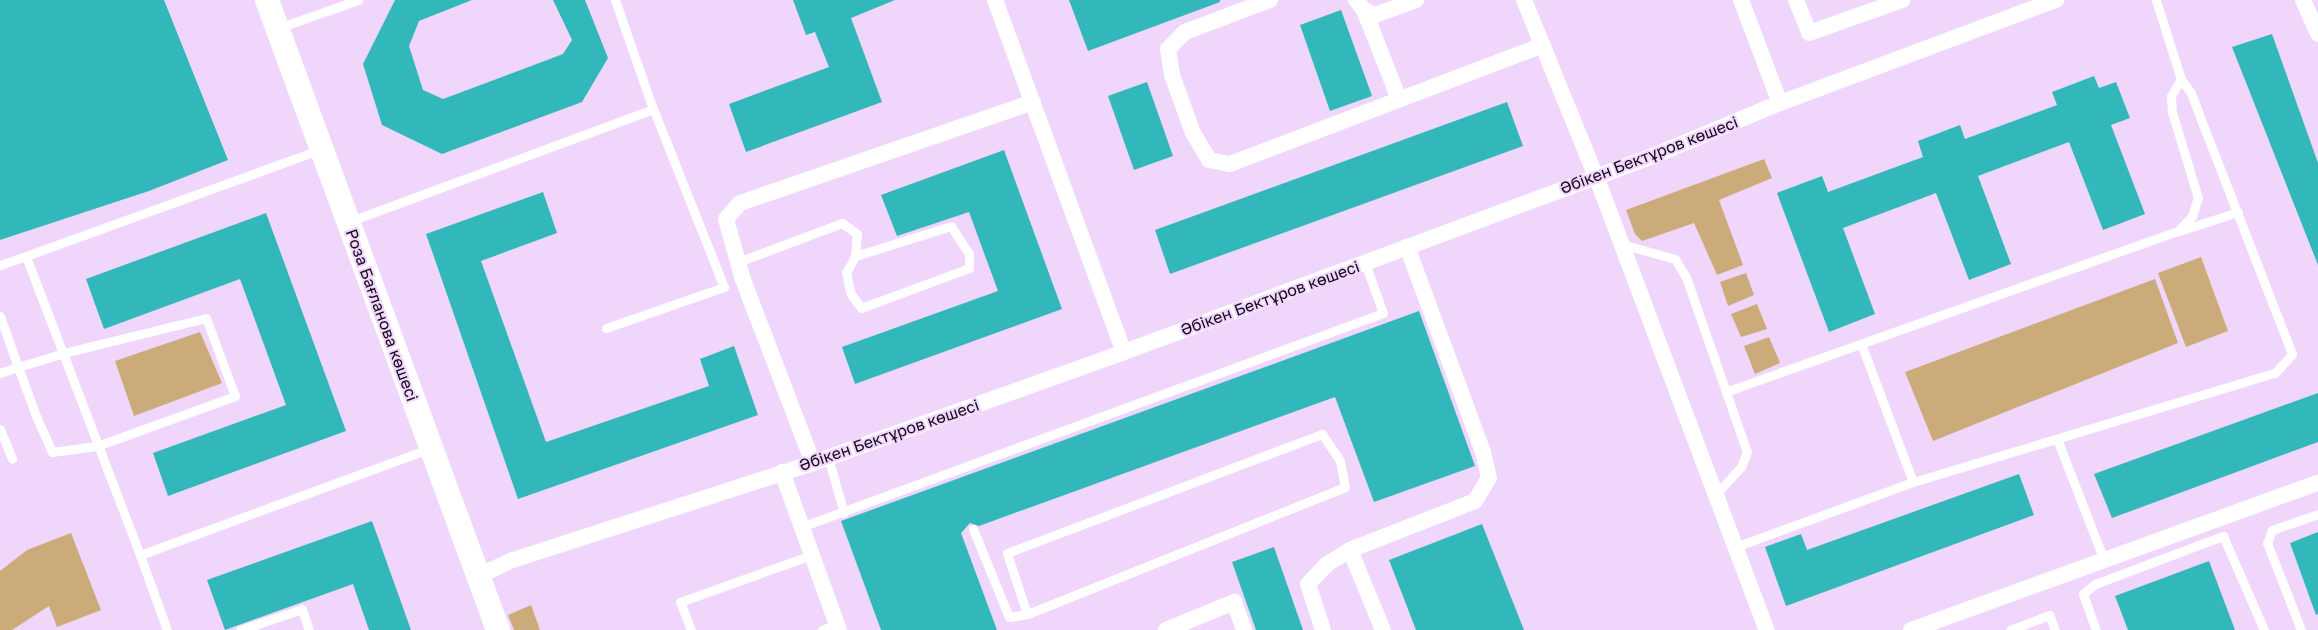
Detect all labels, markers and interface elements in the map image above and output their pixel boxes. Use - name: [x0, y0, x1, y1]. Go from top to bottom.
- street label: Әбікен Бектұров көшесі: [1557, 112, 1741, 198]
- street label: Роза Бағланова көшесі: [342, 226, 422, 404]
- street label: Әбікен Бектұров көшесі: [1178, 257, 1362, 339]
- street label: Әбікен Бектұров көшесі: [796, 395, 982, 475]

